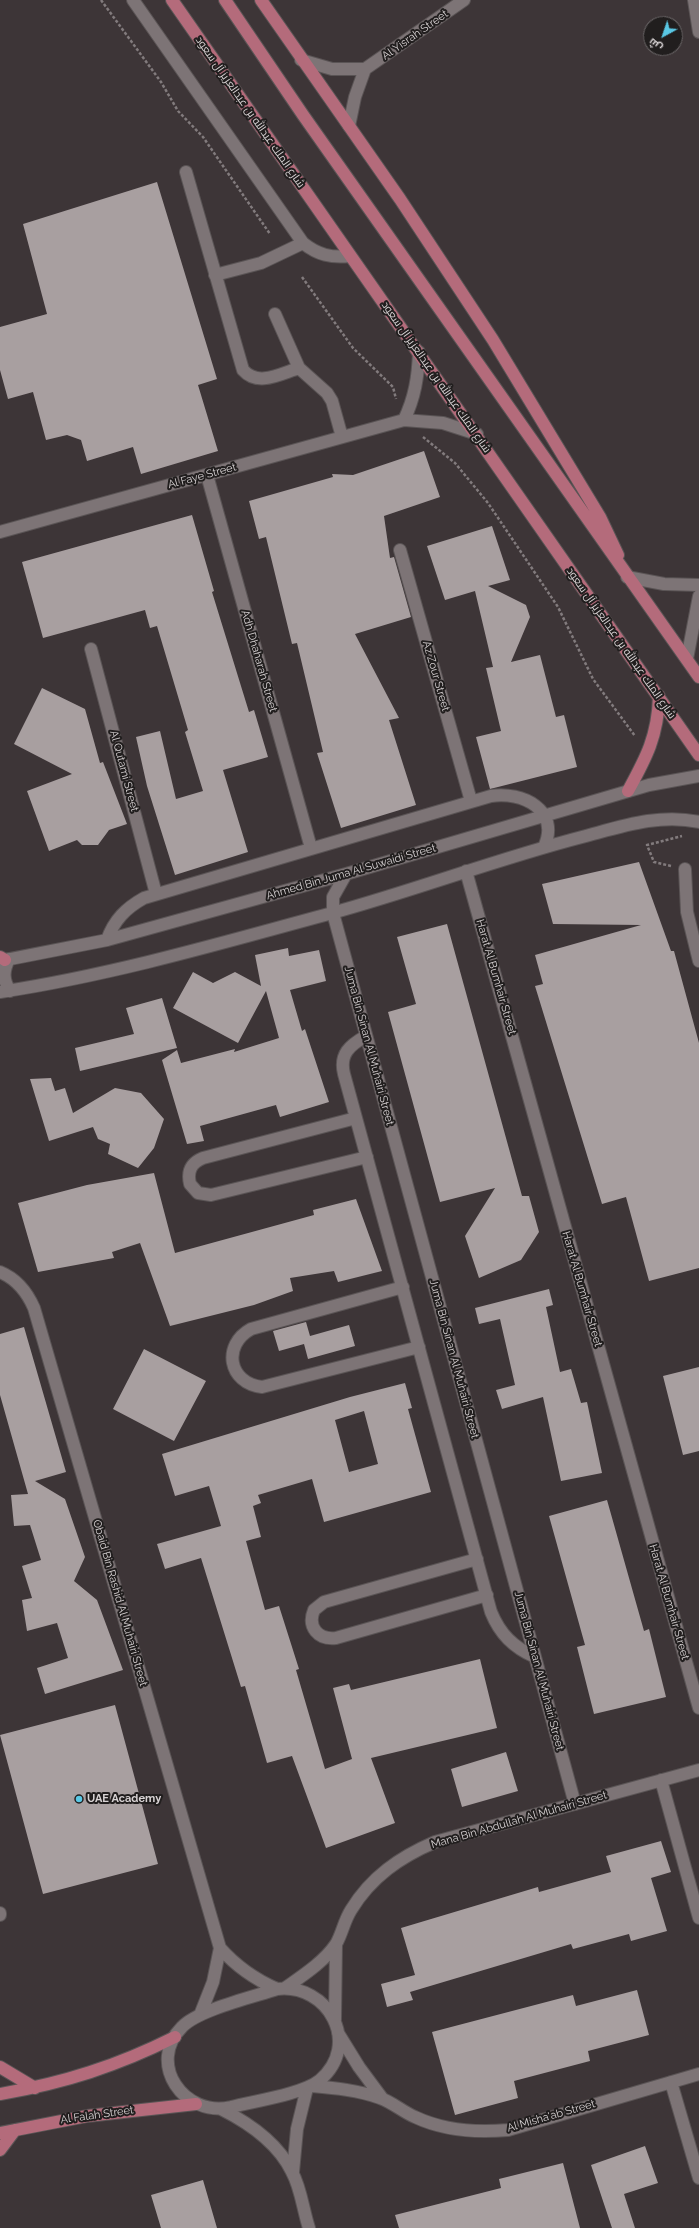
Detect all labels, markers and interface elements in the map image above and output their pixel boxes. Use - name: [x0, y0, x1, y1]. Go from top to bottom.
- street label: Al Yisrah Street: [379, 7, 451, 63]
- north arrow: [643, 16, 683, 56]
- street label: شارع الملك عبدالله بن عبدالعزيز آل سعود: [192, 34, 308, 190]
- text: ش: [646, 35, 665, 54]
- street label: شارع الملك عبدالله بن عبدالعزيز آل سعود: [378, 299, 494, 455]
- street label: Al Faye Street: [166, 461, 238, 491]
- street label: شارع الملك عبدالله بن عبدالعزيز آل سعود: [563, 565, 679, 721]
- street label: Adh Dhaharah Street: [238, 608, 280, 714]
- street label: Az Zour Street: [420, 639, 452, 713]
- street label: Al Qutami Street: [107, 729, 141, 813]
- street label: Ahmed Bin Juma Al Suwaidi Street: [265, 841, 437, 903]
- street label: Harat Al Bumhair Street: [473, 918, 519, 1036]
- street label: Juma Bin Sinan Al Muhairi Street: [341, 965, 397, 1127]
- street label: Harat Al Bumhair Street: [559, 1230, 605, 1348]
- street label: Juma Bin Sinan Al Muhairi Street: [426, 1278, 482, 1440]
- street label: Obaid Bin Rashid Al Muhairi Street: [90, 1518, 150, 1688]
- street label: Harat Al Bumhair Street: [646, 1543, 692, 1661]
- street label: Juma Bin Sinan Al Muhairi Street: [511, 1590, 567, 1752]
- street label: Mana Bin Abdullah Al Muhairi Street: [430, 1789, 608, 1851]
- place label: UAE Academy: [87, 1792, 161, 1806]
- marker: UAE Academy: [74, 1794, 84, 1804]
- street label: Al Misha'ab Street: [505, 2097, 597, 2135]
- street label: Al Falah Street: [60, 2103, 134, 2127]

